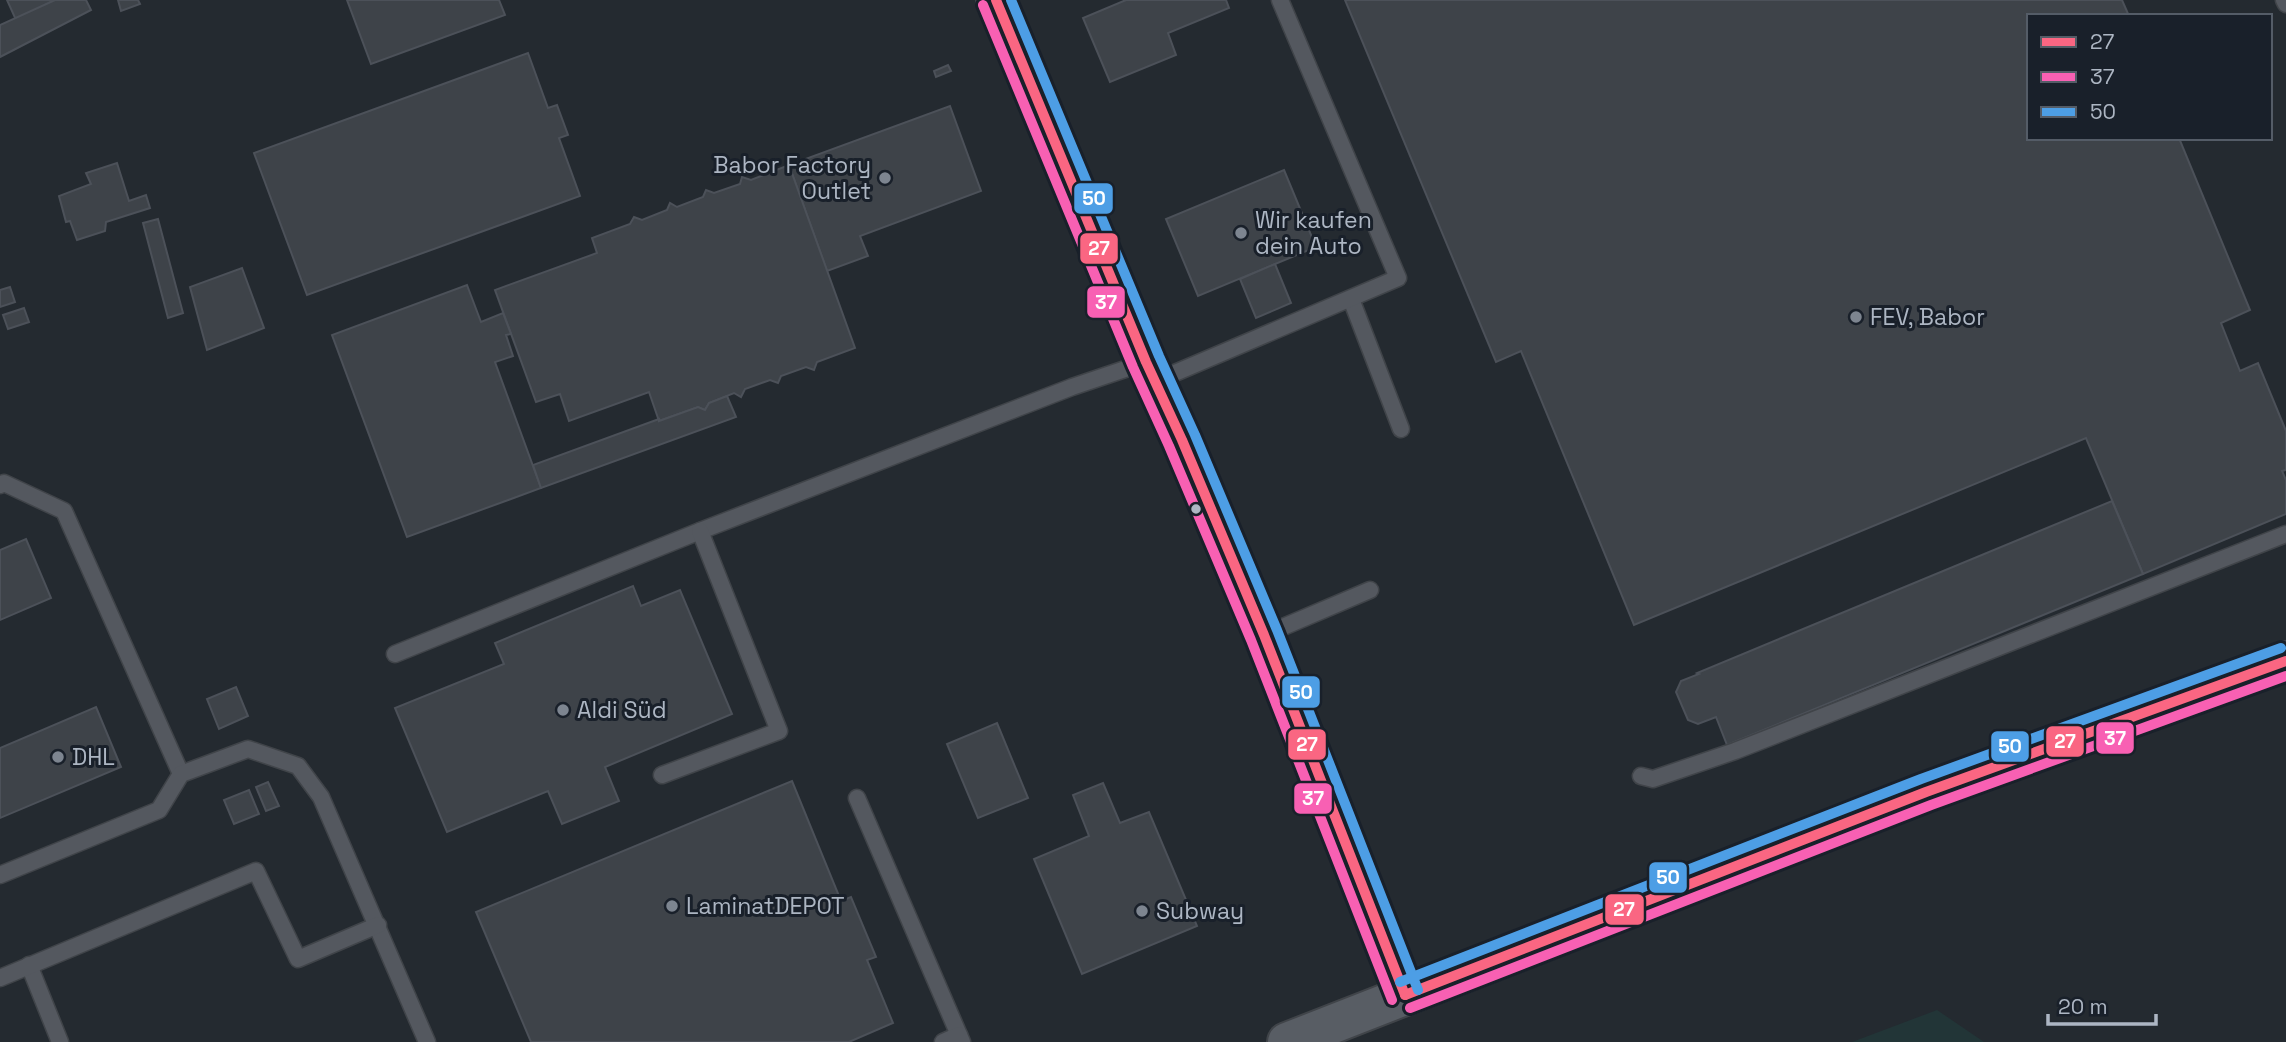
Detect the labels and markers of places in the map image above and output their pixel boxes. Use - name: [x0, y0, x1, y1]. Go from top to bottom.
- place label: Babor Factory Outlet: [713, 150, 871, 206]
- marker: Babor Factory Outlet: [877, 170, 893, 186]
- place label: Wir kaufen dein Auto: [1255, 205, 1372, 261]
- marker: Wir kaufen dein Auto: [1233, 225, 1249, 241]
- place label: FEV, Babor: [1870, 302, 1985, 332]
- marker: FEV, Babor: [1848, 309, 1864, 325]
- unlabelled marker: [1189, 502, 1203, 516]
- place label: Aldi Süd: [577, 695, 666, 725]
- marker: Aldi Süd: [555, 702, 571, 718]
- place label: DHL: [72, 742, 115, 772]
- marker: DHL: [50, 749, 66, 765]
- place label: LaminatDEPOT: [686, 891, 845, 921]
- place label: Subway: [1156, 896, 1244, 926]
- marker: LaminatDEPOT: [664, 898, 680, 914]
- marker: Subway: [1134, 903, 1150, 919]

